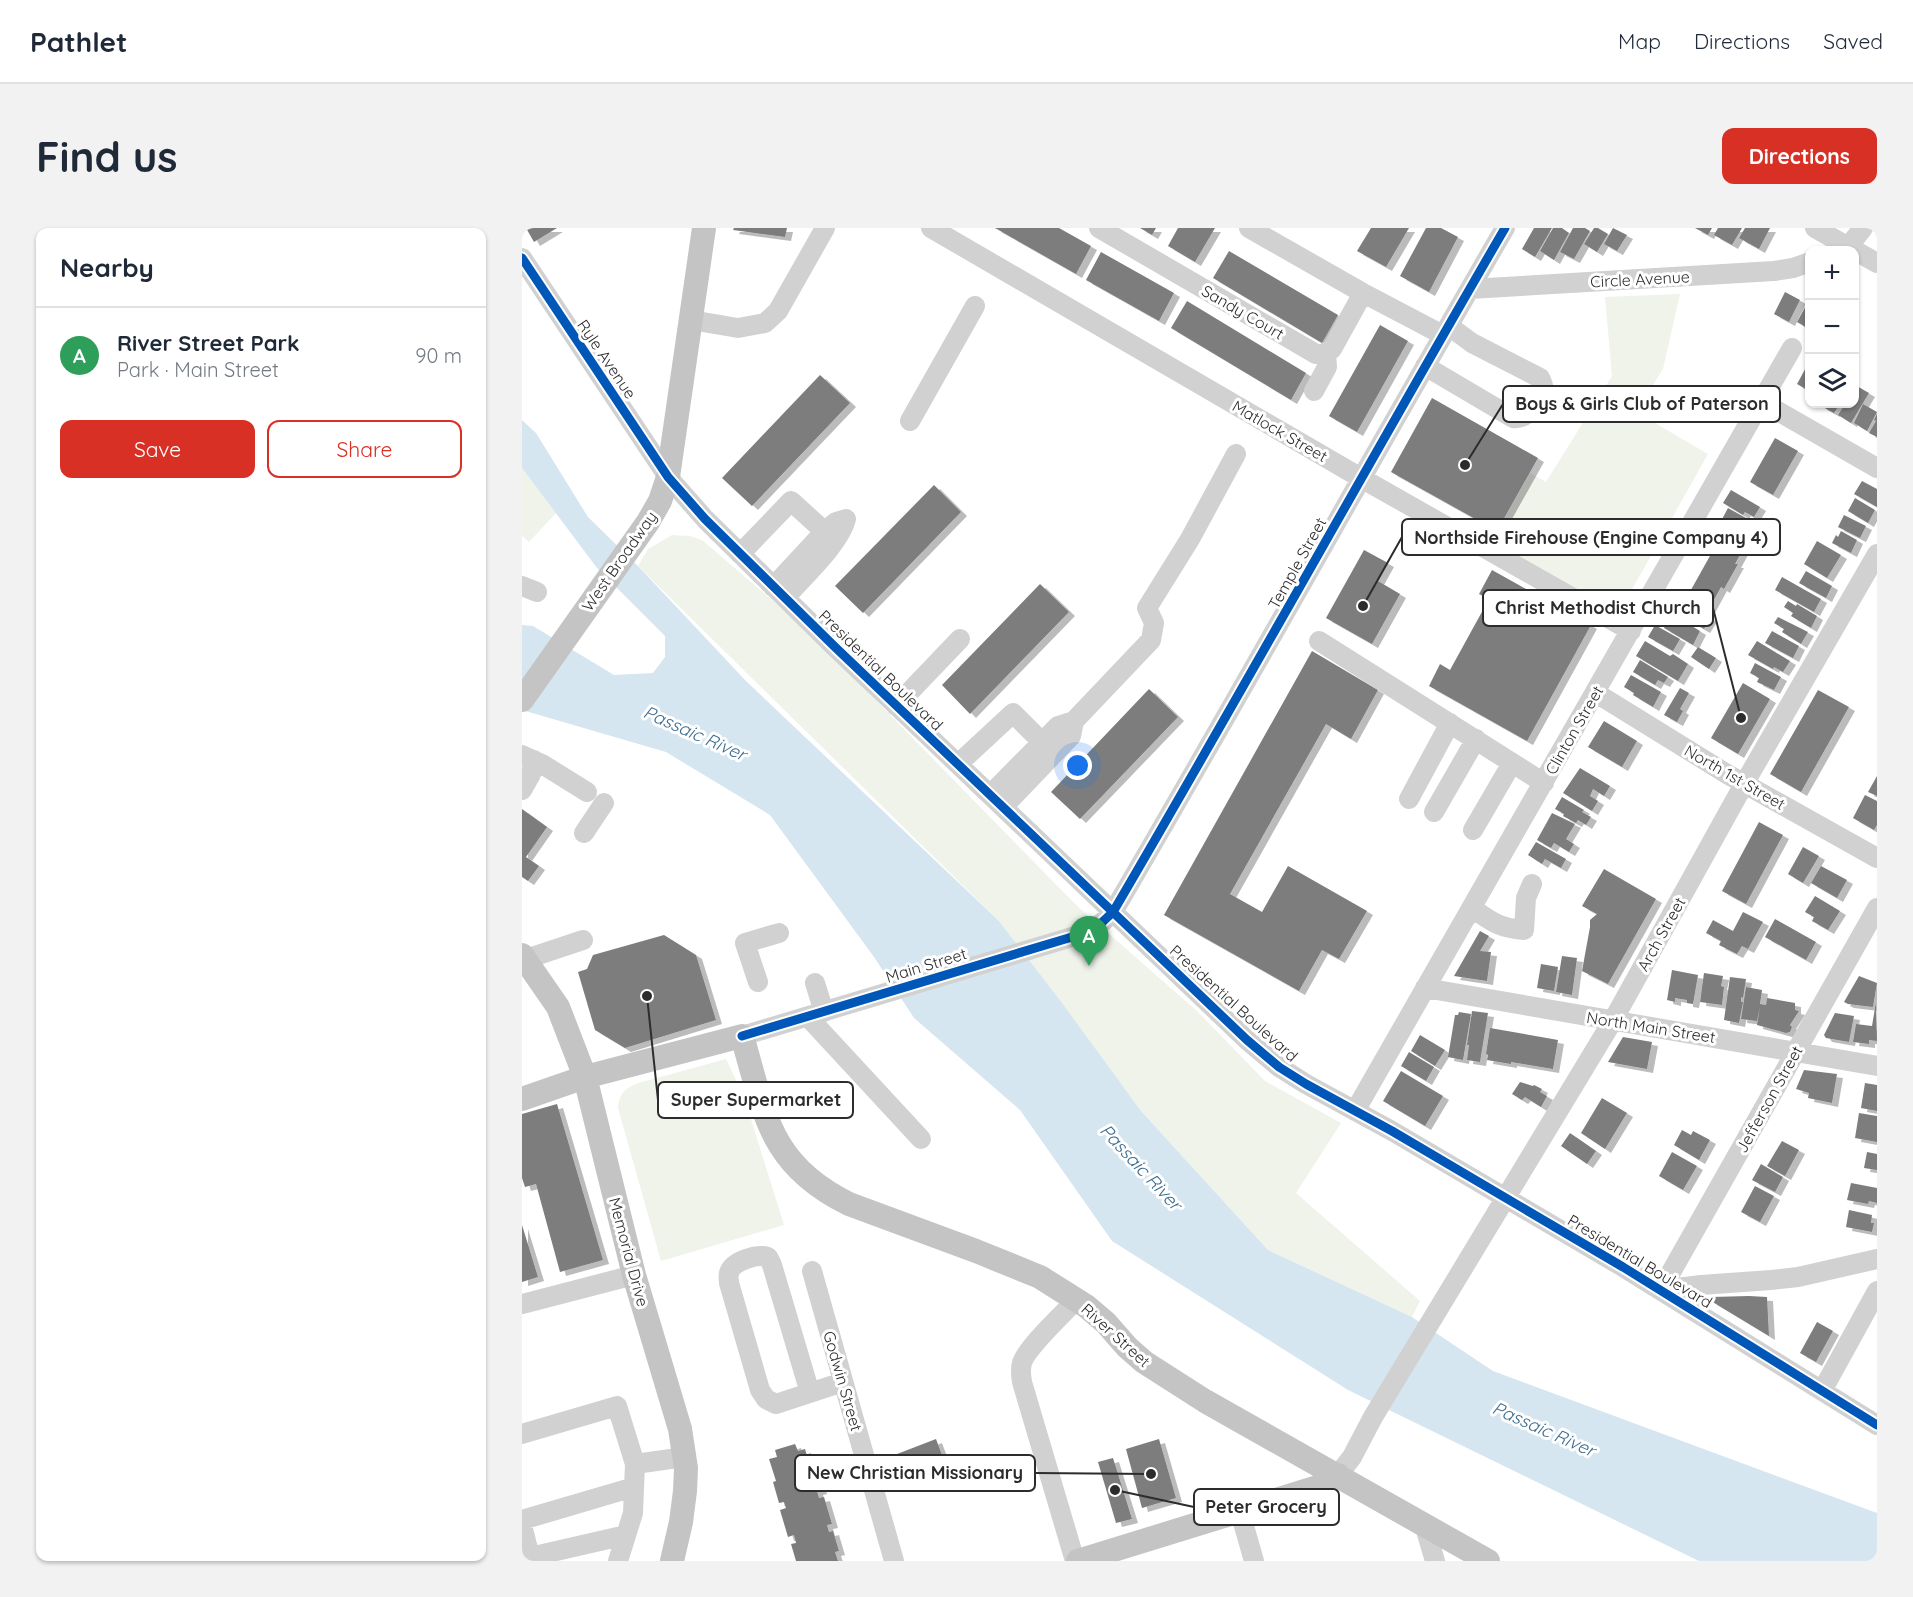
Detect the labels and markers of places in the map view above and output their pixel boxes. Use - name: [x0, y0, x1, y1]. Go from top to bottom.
- callout: Boys & Girls Club of Paterson: [1503, 386, 1780, 422]
- callout: Northside Firehouse (Engine Company 4): [1402, 519, 1780, 555]
- callout: Christ Methodist Church: [1483, 590, 1713, 626]
- pin: A: [1070, 916, 1108, 966]
- callout: Super Supermarket: [658, 1082, 853, 1118]
- callout: New Christian Missionary: [795, 1455, 1035, 1491]
- callout: Peter Grocery: [1194, 1489, 1339, 1525]

